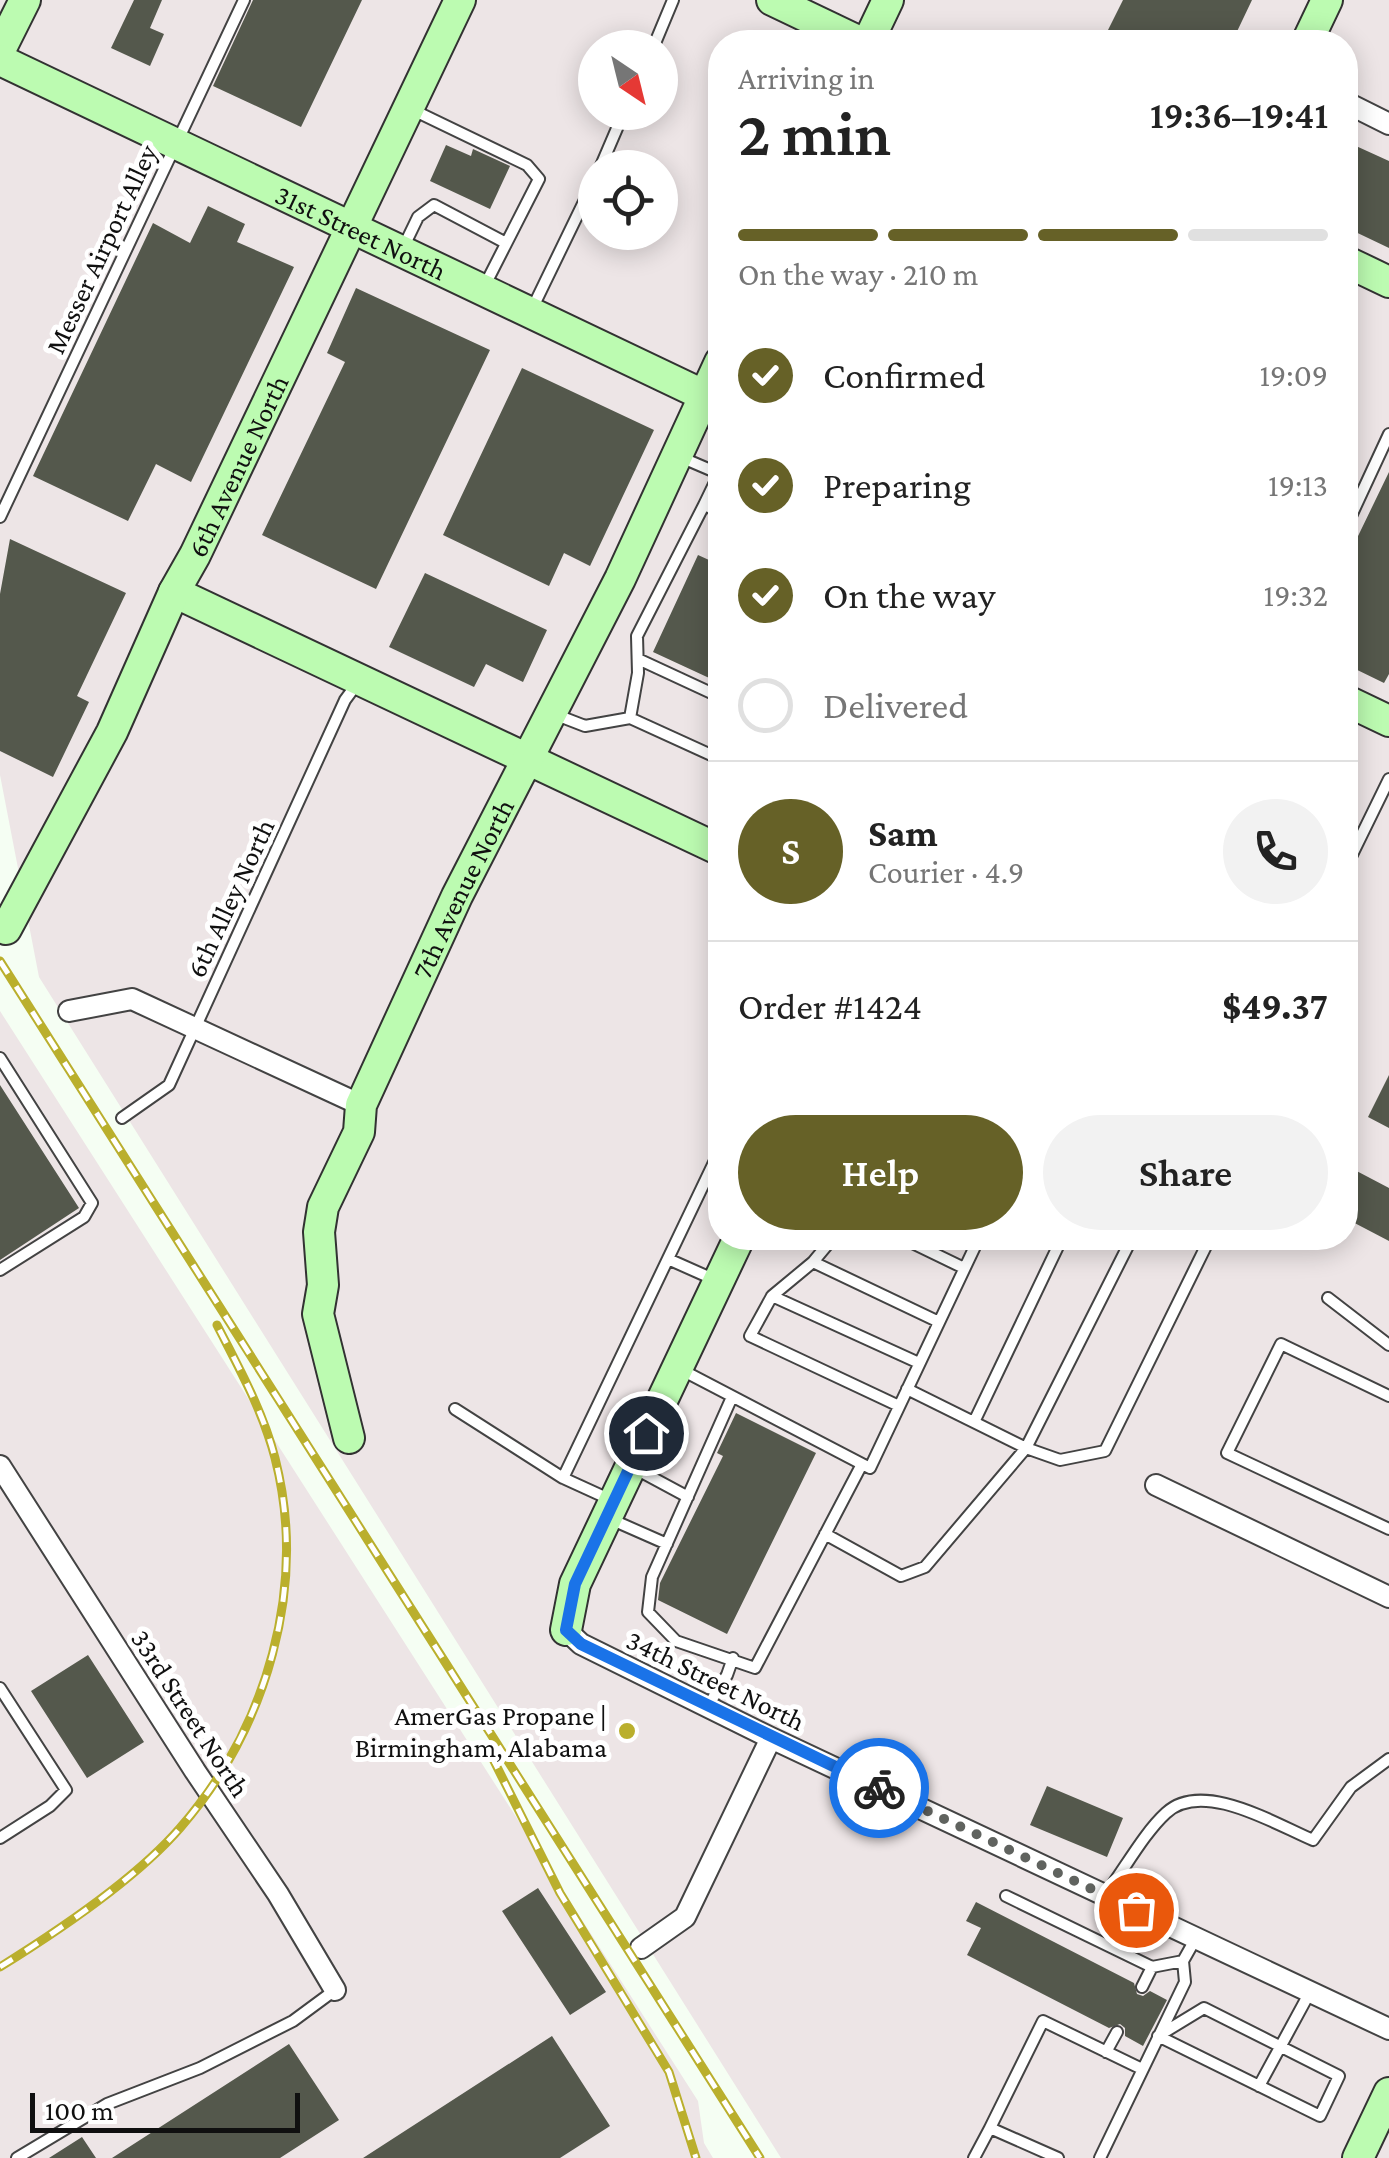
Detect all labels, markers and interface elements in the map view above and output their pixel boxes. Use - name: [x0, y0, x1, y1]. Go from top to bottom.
- north arrow: [578, 30, 678, 130]
- map controls: [578, 30, 678, 250]
- text: Arriving in: [738, 60, 875, 96]
- text: 19:36–19:41: [1150, 94, 1328, 136]
- text: 2 min: [738, 97, 891, 169]
- street label: Messer Airport Alley: [39, 139, 164, 359]
- button: locate: [578, 150, 678, 250]
- street label: 31st Street North: [271, 179, 451, 286]
- text: On the way · 210 m: [738, 256, 979, 292]
- icon: check: [738, 348, 793, 403]
- text: Confirmed: [823, 354, 986, 396]
- text: 19:09: [1259, 357, 1328, 393]
- street label: 6th Avenue North: [181, 370, 295, 562]
- icon: check: [738, 458, 793, 513]
- text: Preparing: [823, 464, 971, 506]
- text: 19:13: [1268, 467, 1328, 503]
- icon: check: [738, 568, 793, 623]
- text: On the way: [823, 574, 995, 616]
- text: 19:32: [1264, 577, 1328, 613]
- text: Delivered: [823, 684, 968, 726]
- street label: 7th Avenue North: [406, 794, 520, 984]
- button: phone: [1223, 799, 1328, 904]
- text: Sam: [868, 812, 938, 854]
- street label: 6th Alley North: [180, 814, 281, 982]
- text: S: [781, 830, 800, 872]
- text: Courier · 4.9: [868, 854, 1024, 890]
- text: Order #1424: [738, 985, 922, 1027]
- text: $49.37: [1222, 985, 1328, 1027]
- button: Help: [738, 1115, 1023, 1230]
- button: Share: [1043, 1115, 1328, 1230]
- pin: [604, 1391, 689, 1476]
- icon: home: [619, 1406, 674, 1461]
- street label: 33rd Street North: [125, 1624, 256, 1803]
- street label: 34th Street North: [622, 1624, 810, 1737]
- place label: AmerGas Propane | Birmingham, Alabama: [355, 1700, 607, 1763]
- marker: AmerGas Propane | Birmingham, Alabama: [616, 1720, 638, 1742]
- courier: [829, 1738, 929, 1838]
- icon: bike: [852, 1761, 907, 1816]
- pin: [1094, 1868, 1179, 1953]
- icon: bag: [1109, 1883, 1164, 1938]
- scale bar: [30, 2088, 300, 2132]
- text: 100 m: [45, 2095, 114, 2126]

